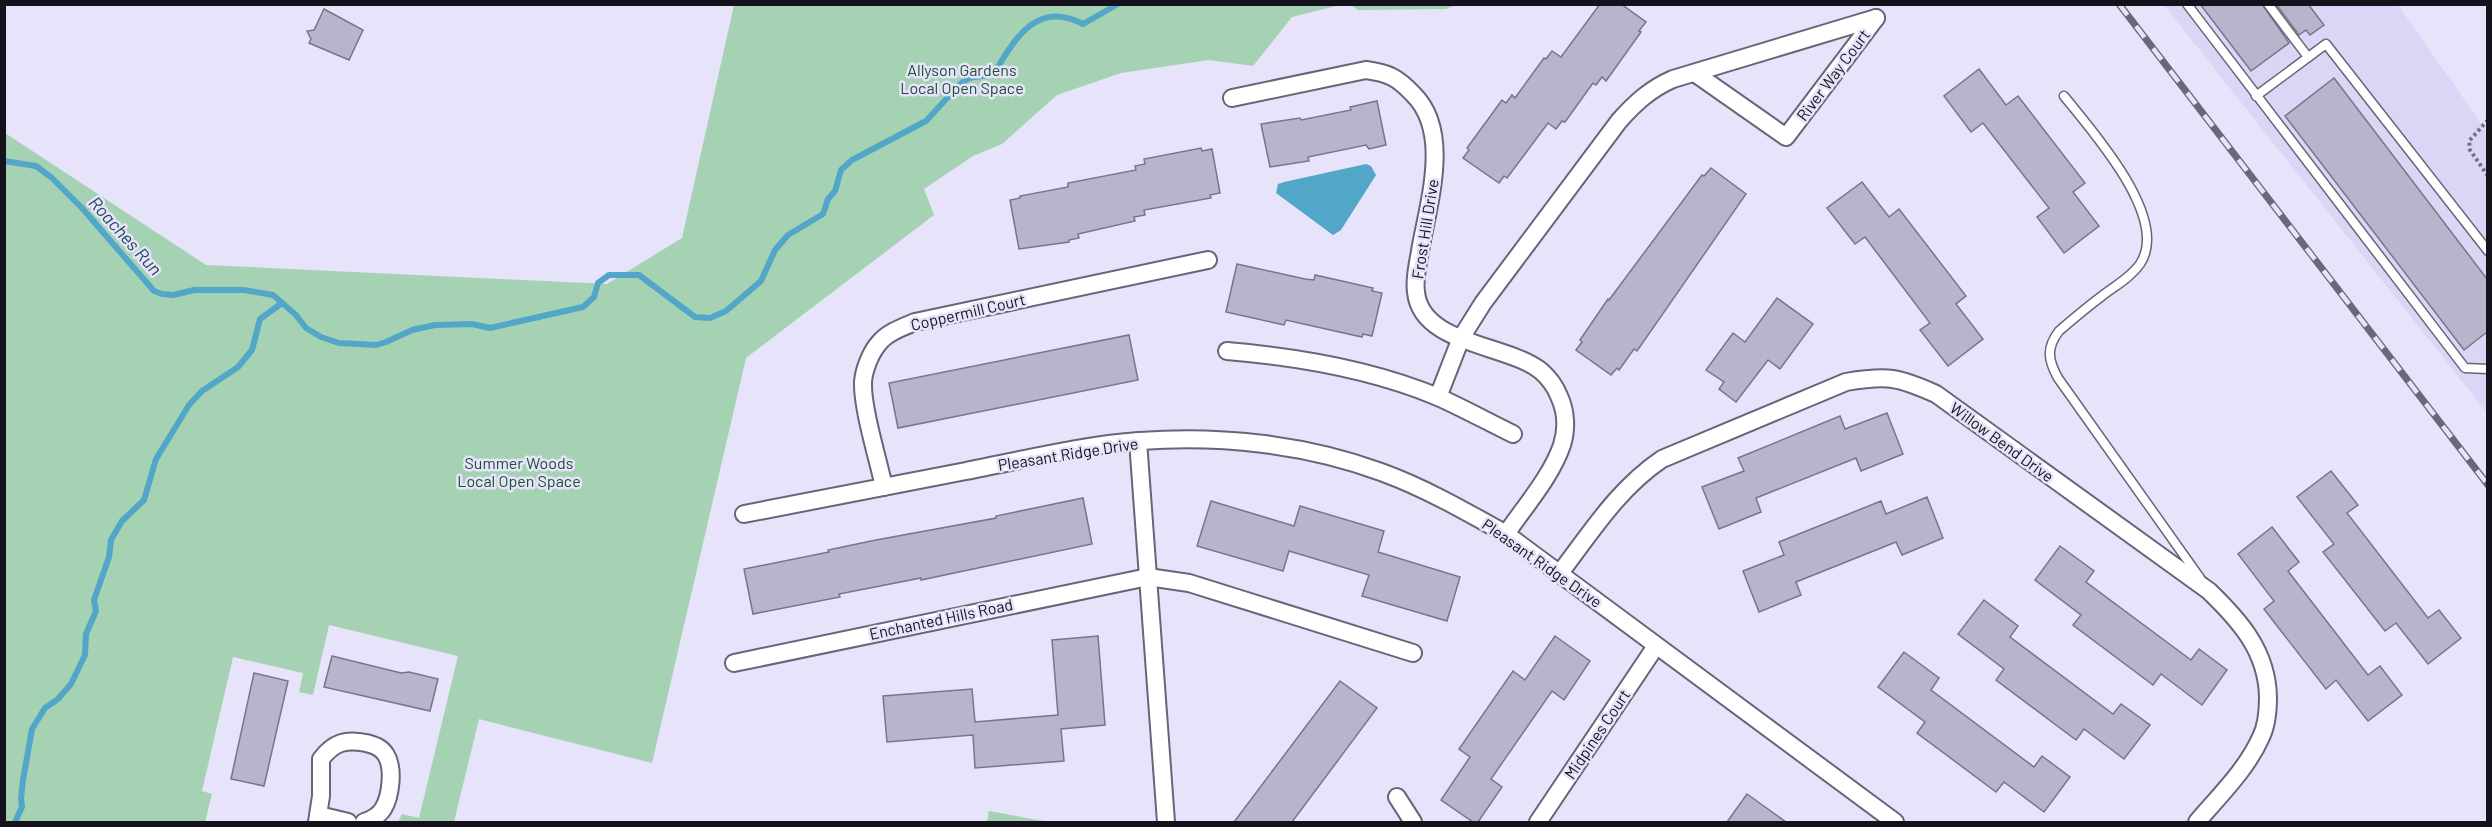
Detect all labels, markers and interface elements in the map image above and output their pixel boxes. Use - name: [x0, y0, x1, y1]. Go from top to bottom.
- street label: River Way Court: [1792, 25, 1873, 124]
- park label: Allyson Gardens Local Open Space: [900, 60, 1024, 97]
- street label: Frost Hill Drive: [1407, 178, 1442, 280]
- water label: Roaches Run: [85, 191, 167, 279]
- street label: Coppermill Court: [909, 289, 1027, 334]
- street label: Willow Bend Drive: [1947, 398, 2058, 486]
- street label: Pleasant Ridge Drive: [996, 433, 1139, 474]
- park label: Summer Woods Local Open Space: [457, 453, 581, 490]
- street label: Pleasant Ridge Drive: [1479, 514, 1606, 611]
- street label: Enchanted Hills Road: [867, 594, 1014, 643]
- street label: Midpines Court: [1560, 685, 1633, 782]

